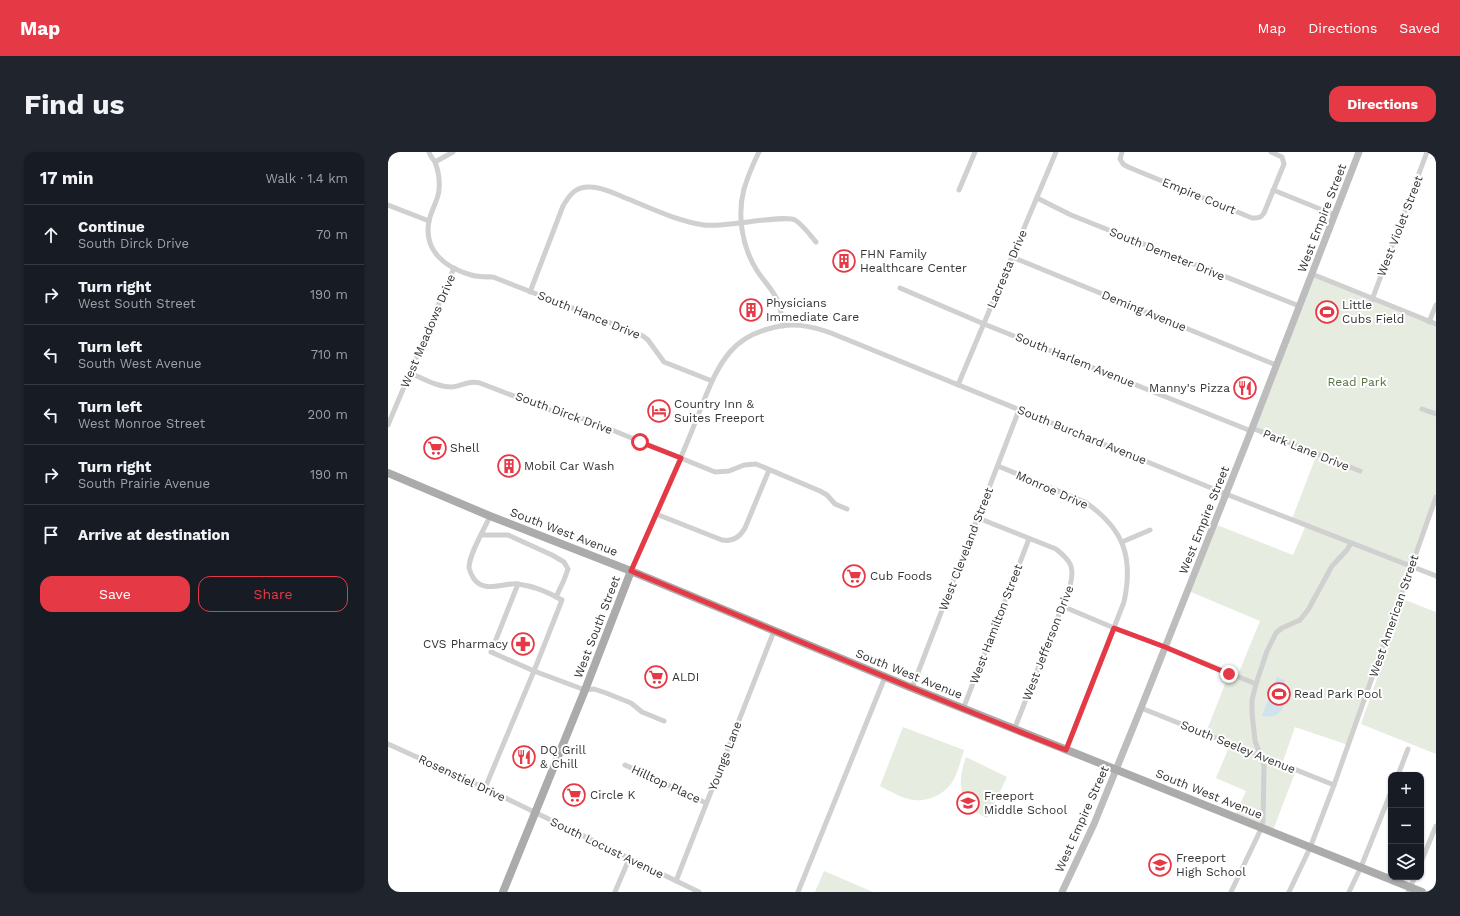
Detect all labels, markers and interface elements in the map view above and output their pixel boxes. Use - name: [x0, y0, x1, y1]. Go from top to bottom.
- text: Map: [20, 17, 60, 40]
- text: Map: [1258, 20, 1286, 36]
- text: Directions: [1308, 20, 1377, 36]
- text: Saved: [1399, 20, 1440, 36]
- button: Directions: [1329, 86, 1436, 122]
- text: Find us: [24, 88, 124, 121]
- street label: West Empire Street: [1295, 162, 1349, 274]
- text: 17 min: [40, 168, 94, 188]
- text: Walk · 1.4 km: [266, 171, 348, 186]
- street label: West Violet Street: [1374, 174, 1426, 278]
- street label: Empire Court: [1160, 175, 1238, 217]
- text: Continue: [78, 218, 145, 236]
- icon: ahead: [40, 224, 62, 246]
- street label: South Demeter Drive: [1107, 224, 1227, 284]
- text: 70 m: [316, 227, 348, 242]
- street label: Lacresta Drive: [984, 227, 1030, 310]
- text: South Dirck Drive: [78, 236, 189, 251]
- place label: FHN Family Healthcare Center: [860, 247, 967, 275]
- building icon: FHN Family Healthcare Center: [831, 248, 857, 274]
- street label: West Meadows Drive: [398, 272, 458, 390]
- text: Turn right: [78, 278, 151, 296]
- icon: right: [40, 284, 62, 306]
- text: 190 m: [310, 287, 348, 302]
- street label: South Hance Drive: [536, 288, 642, 342]
- street label: Deming Avenue: [1100, 288, 1188, 334]
- text: West South Street: [78, 296, 196, 311]
- place label: Physicians Immediate Care: [766, 296, 859, 324]
- building icon: Physicians Immediate Care: [738, 297, 764, 323]
- place label: Little Cubs Field: [1342, 298, 1404, 326]
- sports icon: Little Cubs Field: [1314, 299, 1340, 325]
- street label: South Harlem Avenue: [1013, 330, 1137, 390]
- text: Turn left: [78, 338, 142, 356]
- icon: left: [40, 344, 62, 366]
- text: 710 m: [311, 347, 348, 362]
- text: South West Avenue: [78, 356, 202, 371]
- restaurant icon: Manny's Pizza: [1232, 375, 1258, 401]
- park label: Read Park: [1328, 375, 1387, 389]
- place label: Manny's Pizza: [1149, 381, 1230, 395]
- street label: South Dirck Drive: [513, 389, 615, 437]
- place label: Country Inn & Suites Freeport: [674, 397, 764, 425]
- text: Turn left: [78, 398, 142, 416]
- hotel icon: Country Inn & Suites Freeport: [646, 398, 672, 424]
- street label: South Burchard Avenue: [1015, 403, 1149, 467]
- icon: left: [40, 404, 62, 426]
- text: 200 m: [307, 407, 348, 422]
- text: West Monroe Street: [78, 416, 205, 431]
- street label: Park Lane Drive: [1261, 426, 1351, 474]
- route start: [631, 433, 649, 451]
- supermarket icon: Shell: [422, 435, 448, 461]
- place label: Shell: [450, 441, 480, 455]
- building icon: Mobil Car Wash: [496, 453, 522, 479]
- text: Turn right: [78, 458, 151, 476]
- place label: Mobil Car Wash: [524, 459, 614, 473]
- icon: right: [40, 464, 62, 486]
- street label: West Empire Street: [1176, 464, 1232, 576]
- text: 190 m: [310, 467, 348, 482]
- street label: Monroe Drive: [1014, 468, 1090, 512]
- text: South Prairie Avenue: [78, 476, 210, 491]
- street label: West Cleveland Street: [936, 485, 996, 613]
- street label: South West Avenue: [508, 505, 620, 559]
- icon: arrive: [40, 524, 62, 546]
- text: Arrive at destination: [78, 526, 230, 544]
- street label: West American Street: [1366, 553, 1422, 679]
- street label: West Hamilton Street: [967, 562, 1025, 686]
- supermarket icon: Cub Foods: [841, 563, 867, 589]
- place label: Cub Foods: [870, 569, 932, 583]
- street label: West South Street: [571, 574, 623, 680]
- button: Save: [40, 576, 190, 612]
- button: Share: [198, 576, 348, 612]
- street label: West Jefferson Drive: [1020, 583, 1077, 703]
- pharmacy icon: CVS Pharmacy: [510, 631, 536, 657]
- place label: CVS Pharmacy: [423, 637, 509, 651]
- street label: South West Avenue: [854, 646, 965, 702]
- supermarket icon: ALDI: [643, 664, 669, 690]
- route end: [1220, 665, 1238, 683]
- place label: ALDI: [672, 670, 699, 684]
- sports icon: Read Park Pool: [1266, 681, 1292, 707]
- place label: Read Park Pool: [1294, 687, 1382, 701]
- street label: South Seeley Avenue: [1179, 718, 1298, 776]
- street label: Youngs Lane: [705, 719, 745, 793]
- place label: DQ Grill & Chill: [540, 743, 586, 771]
- restaurant icon: DQ Grill & Chill: [511, 744, 537, 770]
- street label: Rosenstiel Drive: [416, 752, 508, 804]
- street label: Hilltop Place: [629, 762, 703, 806]
- street label: West Empire Street: [1052, 764, 1112, 874]
- street label: South West Avenue: [1154, 766, 1265, 822]
- map controls: [1388, 772, 1424, 880]
- button: +: [1388, 772, 1424, 808]
- supermarket icon: Circle K: [561, 782, 587, 808]
- place label: Circle K: [590, 788, 636, 802]
- place label: Freeport Middle School: [984, 789, 1067, 817]
- school or university icon: Freeport Middle School: [955, 790, 981, 816]
- button: −: [1388, 808, 1424, 844]
- street label: South Locust Avenue: [548, 814, 666, 882]
- button: layers: [1388, 844, 1424, 880]
- place label: Freeport High School: [1176, 851, 1246, 879]
- school or university icon: Freeport High School: [1147, 852, 1173, 878]

